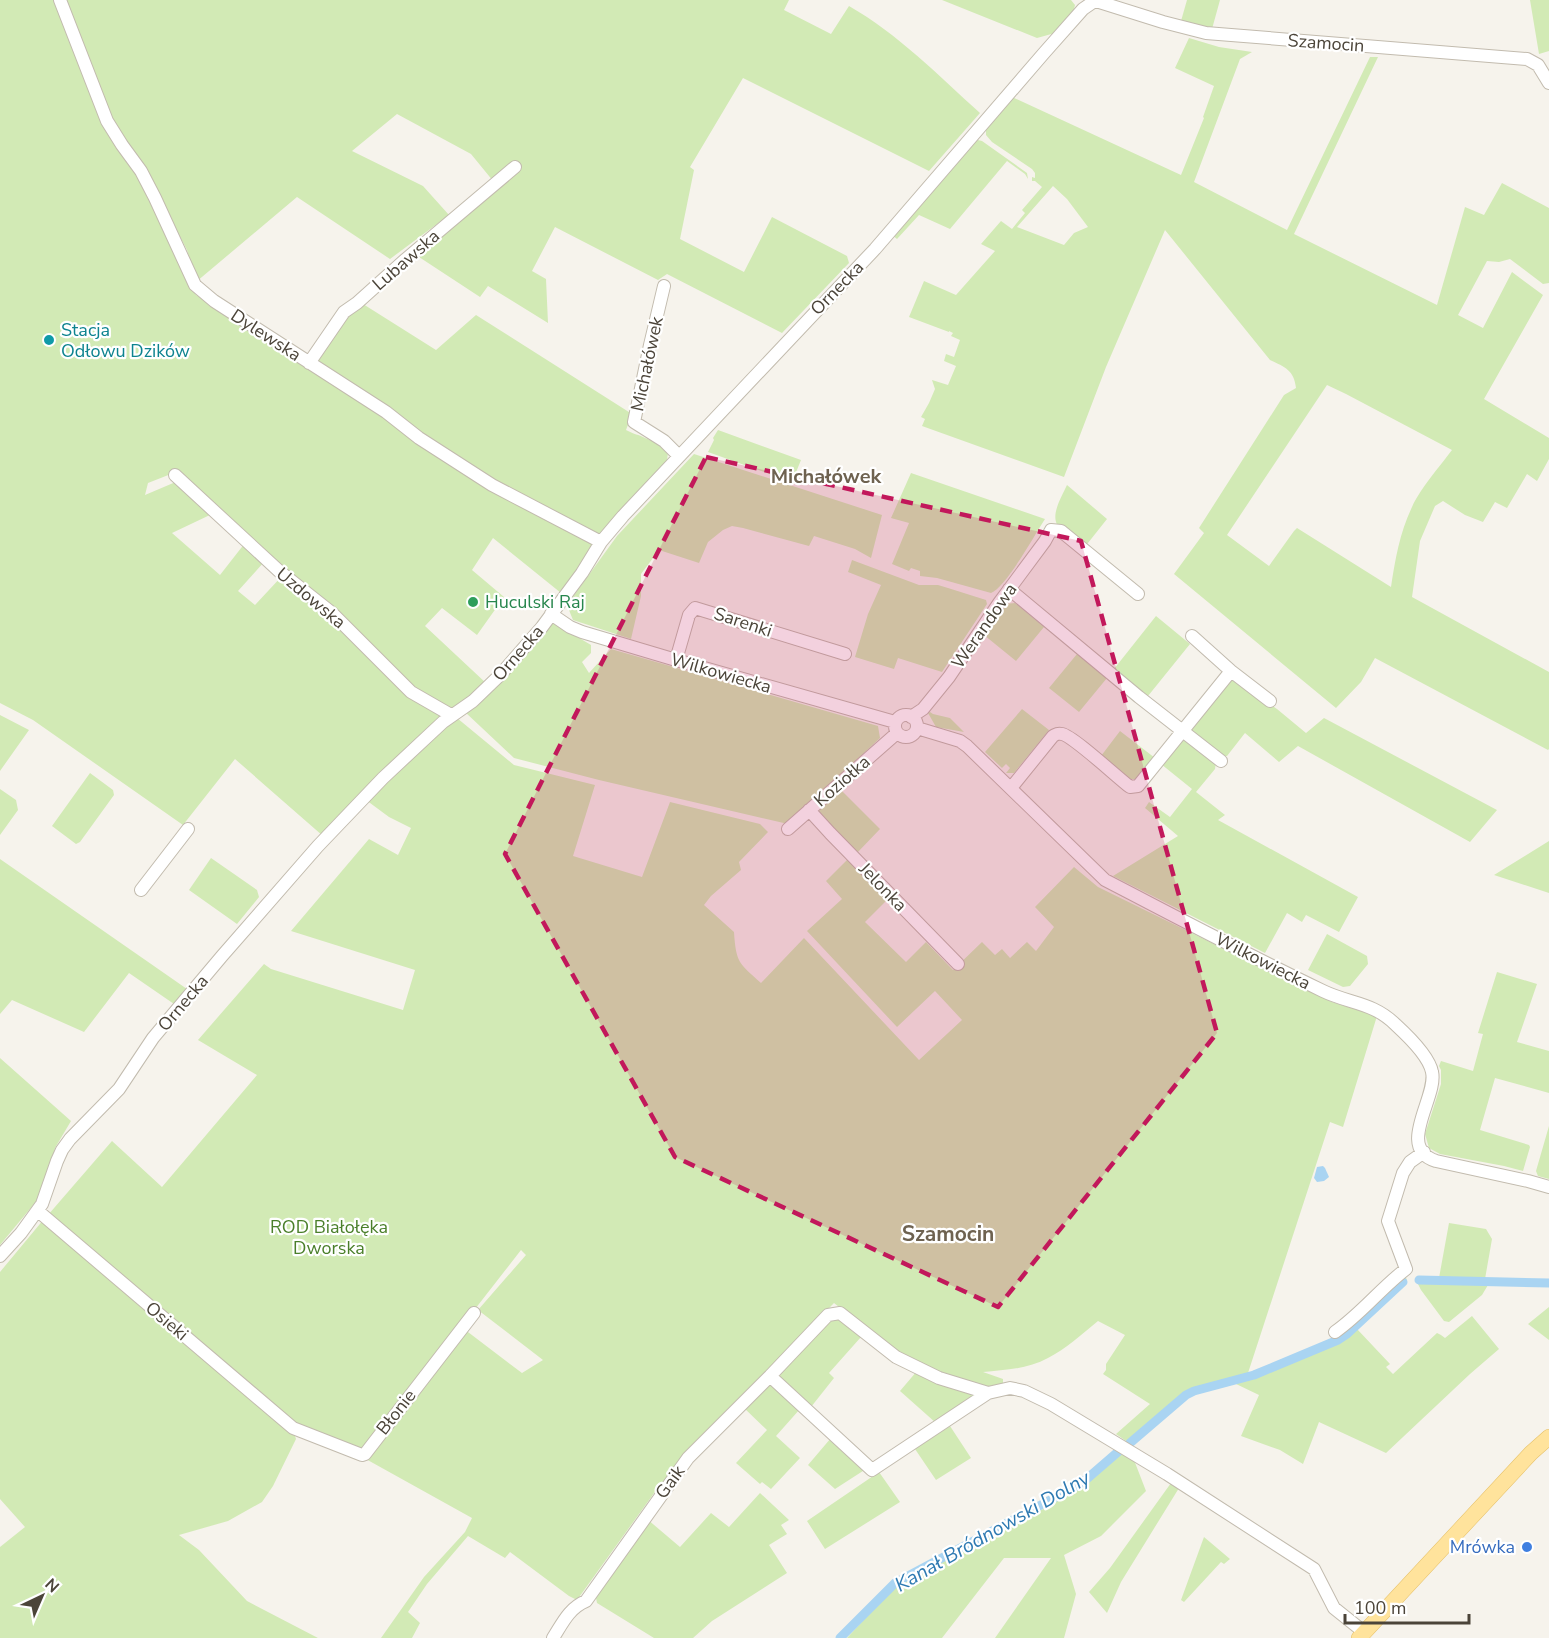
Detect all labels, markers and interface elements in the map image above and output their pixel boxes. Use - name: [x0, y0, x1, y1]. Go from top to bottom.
- street label: Szamocin: [1287, 28, 1365, 58]
- street label: Lubawska: [367, 224, 445, 296]
- street label: Ornecka: [805, 256, 869, 320]
- street label: Dylewska: [226, 303, 306, 367]
- street label: Michałówek: [625, 313, 669, 414]
- place label: Stacja Odłowu Dzików: [61, 318, 190, 363]
- marker: Stacja Odłowu Dzików: [42, 333, 56, 347]
- district label: Michałówek: [771, 463, 883, 490]
- street label: Uzdowska: [271, 562, 351, 634]
- street label: Werandowa: [946, 578, 1022, 674]
- place label: Huculski Raj: [485, 590, 585, 614]
- marker: Huculski Raj: [466, 595, 480, 609]
- street label: Sarenki: [711, 601, 775, 643]
- street label: Ornecka: [487, 620, 549, 686]
- street label: Wilkowiecka: [668, 647, 774, 699]
- street label: Koziołka: [809, 750, 875, 812]
- street label: Jelonka: [853, 857, 912, 917]
- street label: Wilkowiecka: [1211, 927, 1315, 995]
- street label: Ornecka: [152, 970, 214, 1036]
- park label: ROD Białołęka Dworska: [270, 1215, 388, 1260]
- district label: Szamocin: [902, 1220, 994, 1248]
- street label: Osieki: [140, 1296, 194, 1346]
- street label: Błonie: [371, 1384, 421, 1440]
- street label: Gaik: [650, 1460, 691, 1504]
- water label: Kanał Bródnowski Dolny: [890, 1464, 1095, 1598]
- place label: Mrówka: [1450, 1535, 1515, 1559]
- marker: Mrówka: [1520, 1540, 1534, 1554]
- north arrow: [12, 1566, 72, 1626]
- text: N: [40, 1574, 64, 1598]
- scale bar: [1345, 1587, 1470, 1625]
- text: 100 m: [1354, 1596, 1406, 1620]

